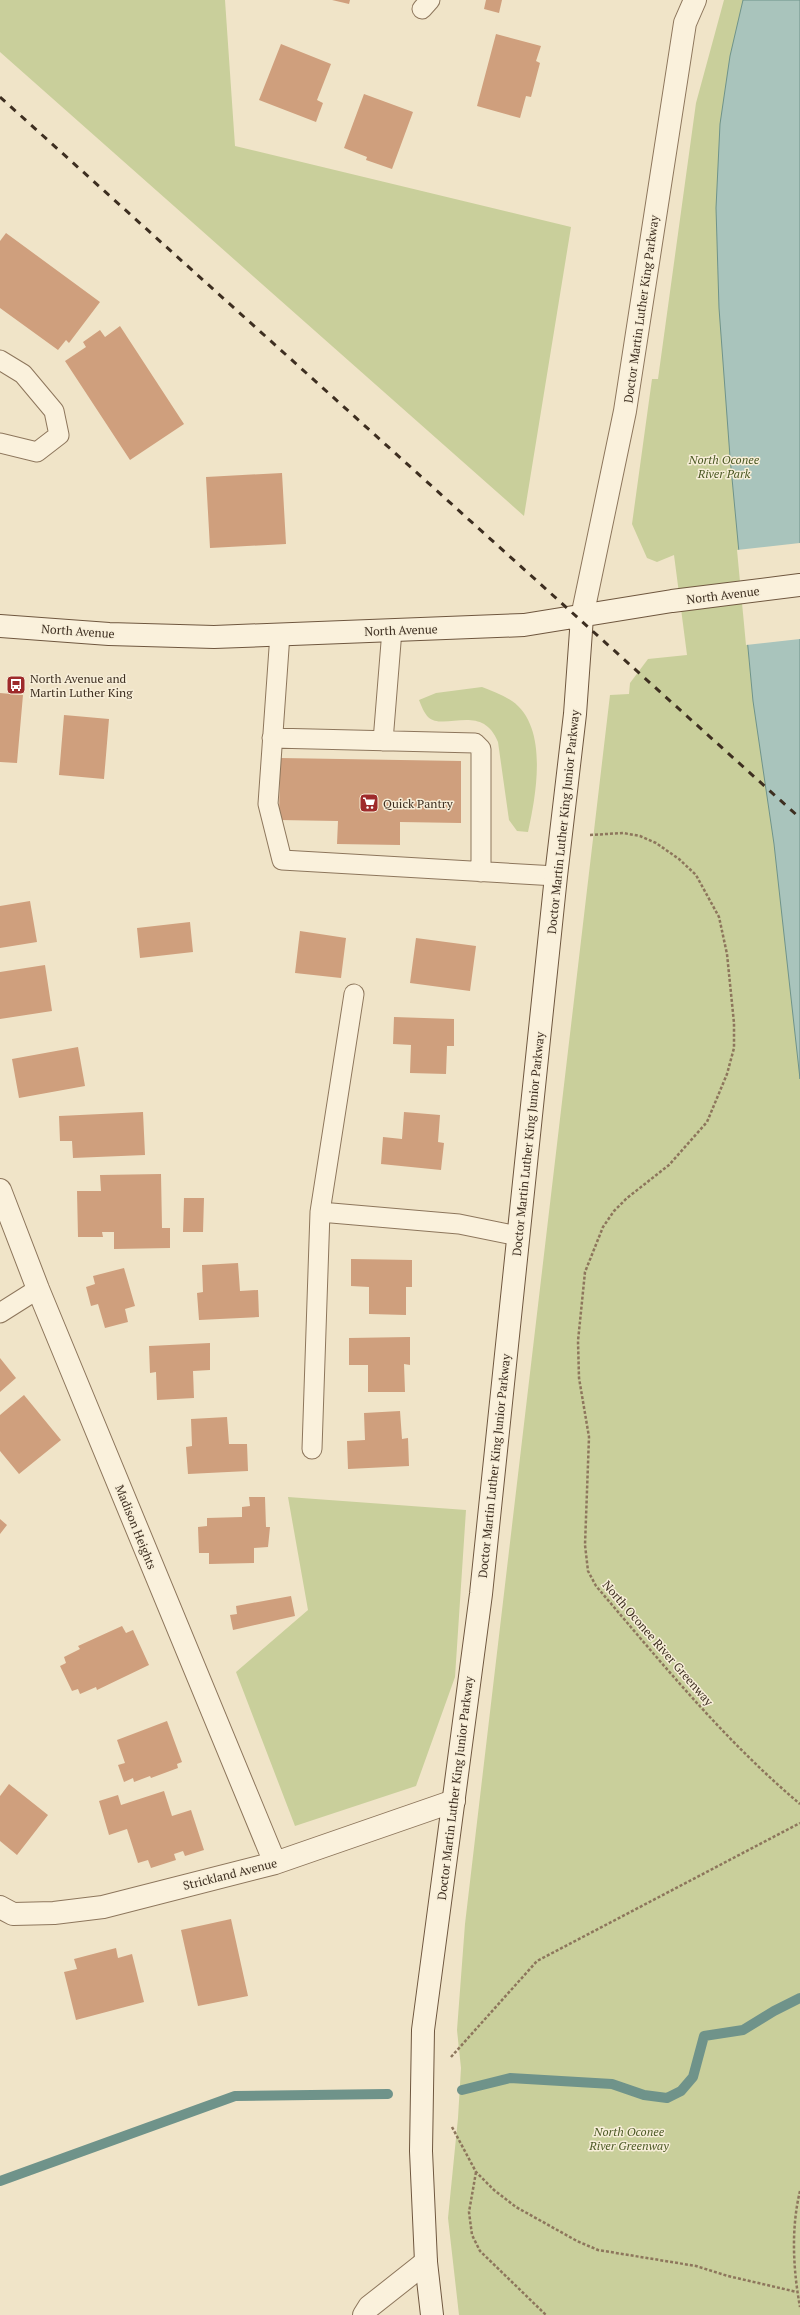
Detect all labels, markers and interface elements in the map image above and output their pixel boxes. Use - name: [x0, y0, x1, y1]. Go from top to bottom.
- street label: Doctor Martin Luther King Parkway: [620, 213, 662, 404]
- park label: North Oconee River Park: [688, 452, 760, 481]
- street label: North Avenue: [686, 583, 760, 607]
- street label: North Avenue: [41, 621, 115, 641]
- street label: North Avenue: [364, 621, 438, 639]
- place label: North Avenue and Martin Luther King: [30, 671, 133, 700]
- bus stop icon: North Avenue and Martin Luther King: [5, 674, 27, 696]
- street label: Doctor Martin Luther King Junior Parkway: [544, 708, 582, 935]
- supermarket icon: Quick Pantry: [358, 792, 380, 814]
- place label: Quick Pantry: [383, 796, 454, 811]
- street label: Doctor Martin Luther King Junior Parkway: [509, 1030, 547, 1257]
- street label: Doctor Martin Luther King Junior Parkway: [475, 1352, 513, 1579]
- street label: Madison Heights: [112, 1482, 160, 1572]
- street label: North Oconee River Greenway: [600, 1577, 717, 1709]
- street label: Doctor Martin Luther King Junior Parkway: [434, 1674, 476, 1901]
- street label: Strickland Avenue: [181, 1855, 279, 1893]
- park label: North Oconee River Greenway: [588, 2124, 669, 2153]

